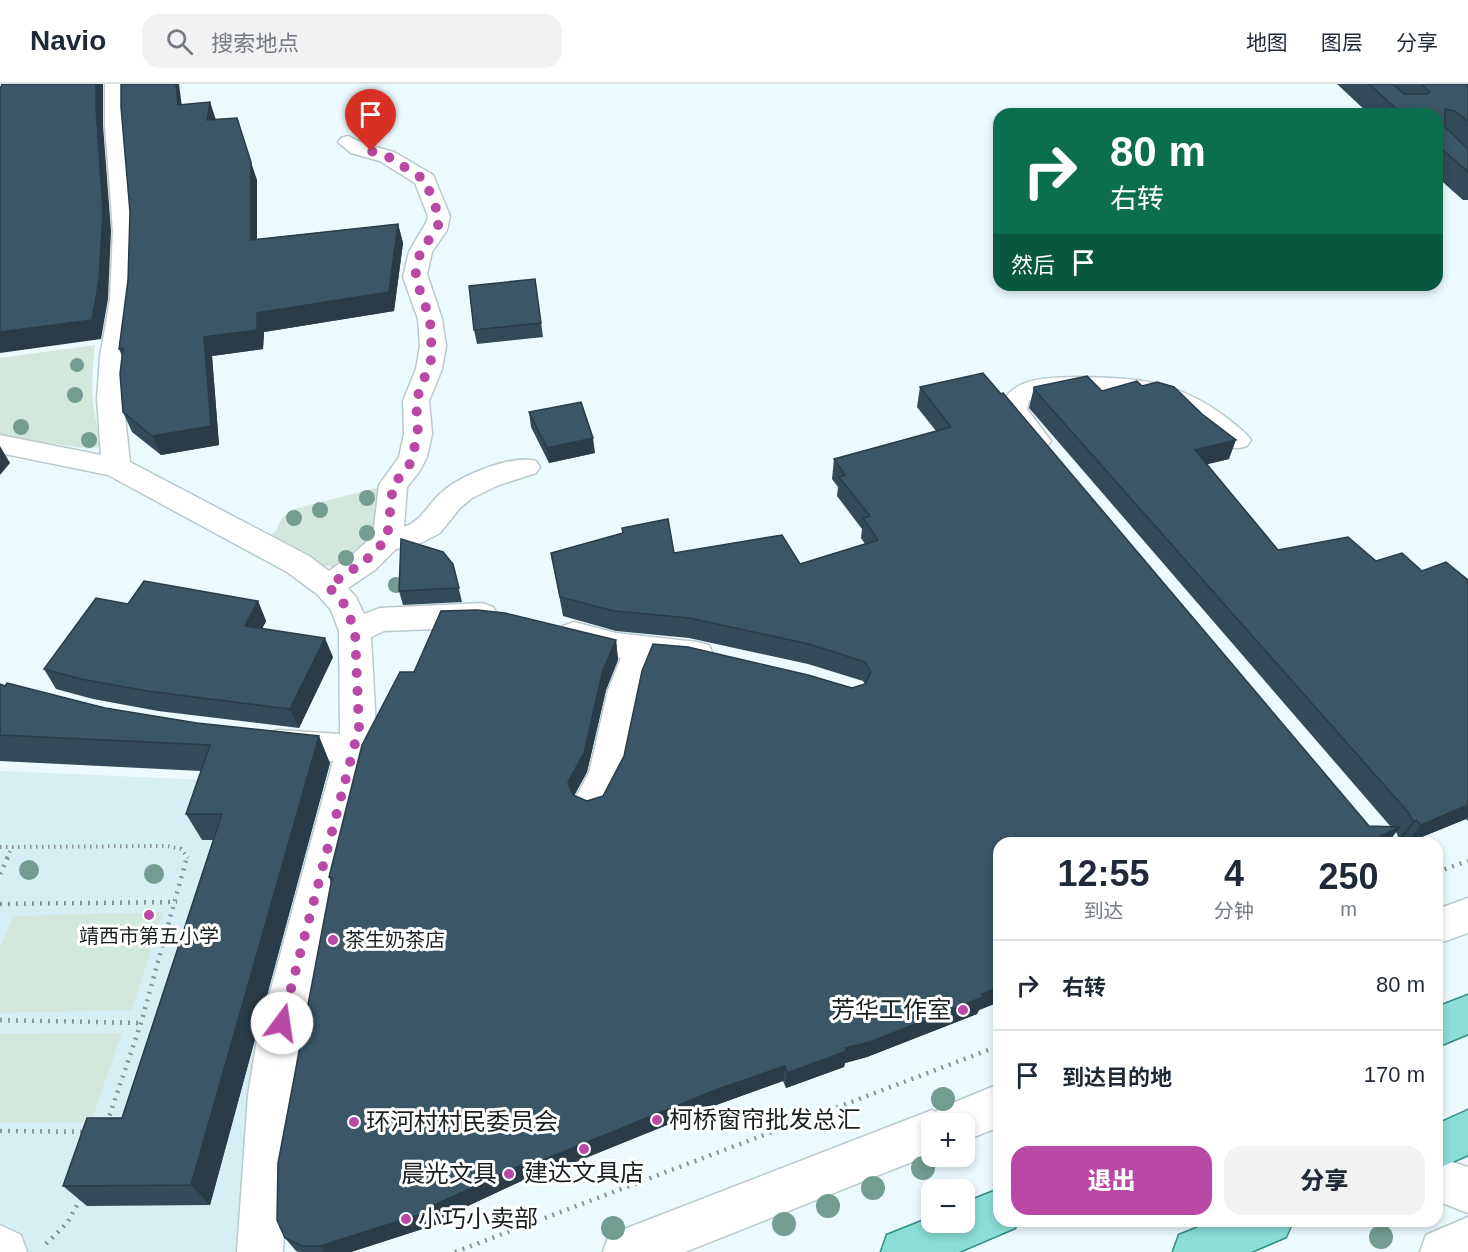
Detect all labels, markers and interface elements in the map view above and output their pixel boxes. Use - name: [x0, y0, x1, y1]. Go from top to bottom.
- search box: [142, 14, 562, 68]
- text: Navio: [30, 25, 106, 56]
- icon: search: [163, 25, 196, 58]
- text: 搜索地点: [211, 31, 299, 56]
- text: 地图: [1246, 31, 1288, 54]
- text: 图层: [1321, 31, 1363, 54]
- text: 分享: [1396, 31, 1438, 54]
- pin: [345, 89, 396, 151]
- icon: arrive: [354, 98, 387, 131]
- text: 80 m: [1110, 128, 1206, 175]
- icon: right: [1011, 132, 1089, 210]
- text: 右转: [1110, 184, 1164, 214]
- icon: arrive: [1067, 246, 1100, 279]
- text: 然后: [1011, 253, 1055, 278]
- text: 12:55: [1057, 853, 1150, 894]
- text: 4: [1224, 853, 1244, 894]
- text: 250: [1318, 856, 1379, 897]
- text: m: [1340, 898, 1357, 920]
- text: 到达: [1083, 900, 1123, 922]
- text: 分钟: [1214, 900, 1254, 922]
- marker: 靖西市第五小学: [142, 908, 156, 922]
- place label: 靖西市第五小学: [79, 925, 219, 947]
- place label: 茶生奶茶店: [345, 929, 445, 951]
- marker: 茶生奶茶店: [326, 933, 340, 947]
- icon: right: [1011, 969, 1044, 1002]
- text: 80 m: [1376, 972, 1425, 997]
- text: 右转: [1062, 975, 1106, 1000]
- position arrow: [250, 991, 314, 1055]
- place label: 芳华工作室: [831, 996, 951, 1023]
- marker: 芳华工作室: [956, 1003, 970, 1017]
- icon: arrive: [1011, 1059, 1044, 1092]
- text: 170 m: [1364, 1062, 1425, 1087]
- text: 到达目的地: [1062, 1065, 1172, 1090]
- place label: 柯桥窗帘批发总汇: [669, 1106, 861, 1133]
- place label: 环河村村民委员会: [366, 1108, 558, 1135]
- marker: 柯桥窗帘批发总汇: [650, 1113, 664, 1127]
- map controls: [921, 1113, 975, 1233]
- button: +: [921, 1113, 975, 1167]
- marker: 环河村村民委员会: [347, 1115, 361, 1129]
- marker: 建达文具店: [577, 1142, 591, 1156]
- button: 退出: [1011, 1146, 1212, 1215]
- button: 分享: [1224, 1146, 1425, 1215]
- place label: 建达文具店: [524, 1159, 644, 1186]
- place label: 晨光文具: [401, 1160, 497, 1187]
- marker: 晨光文具: [502, 1167, 516, 1181]
- button: −: [921, 1179, 975, 1233]
- place label: 小巧小卖部: [418, 1205, 538, 1232]
- marker: 小巧小卖部: [399, 1212, 413, 1226]

